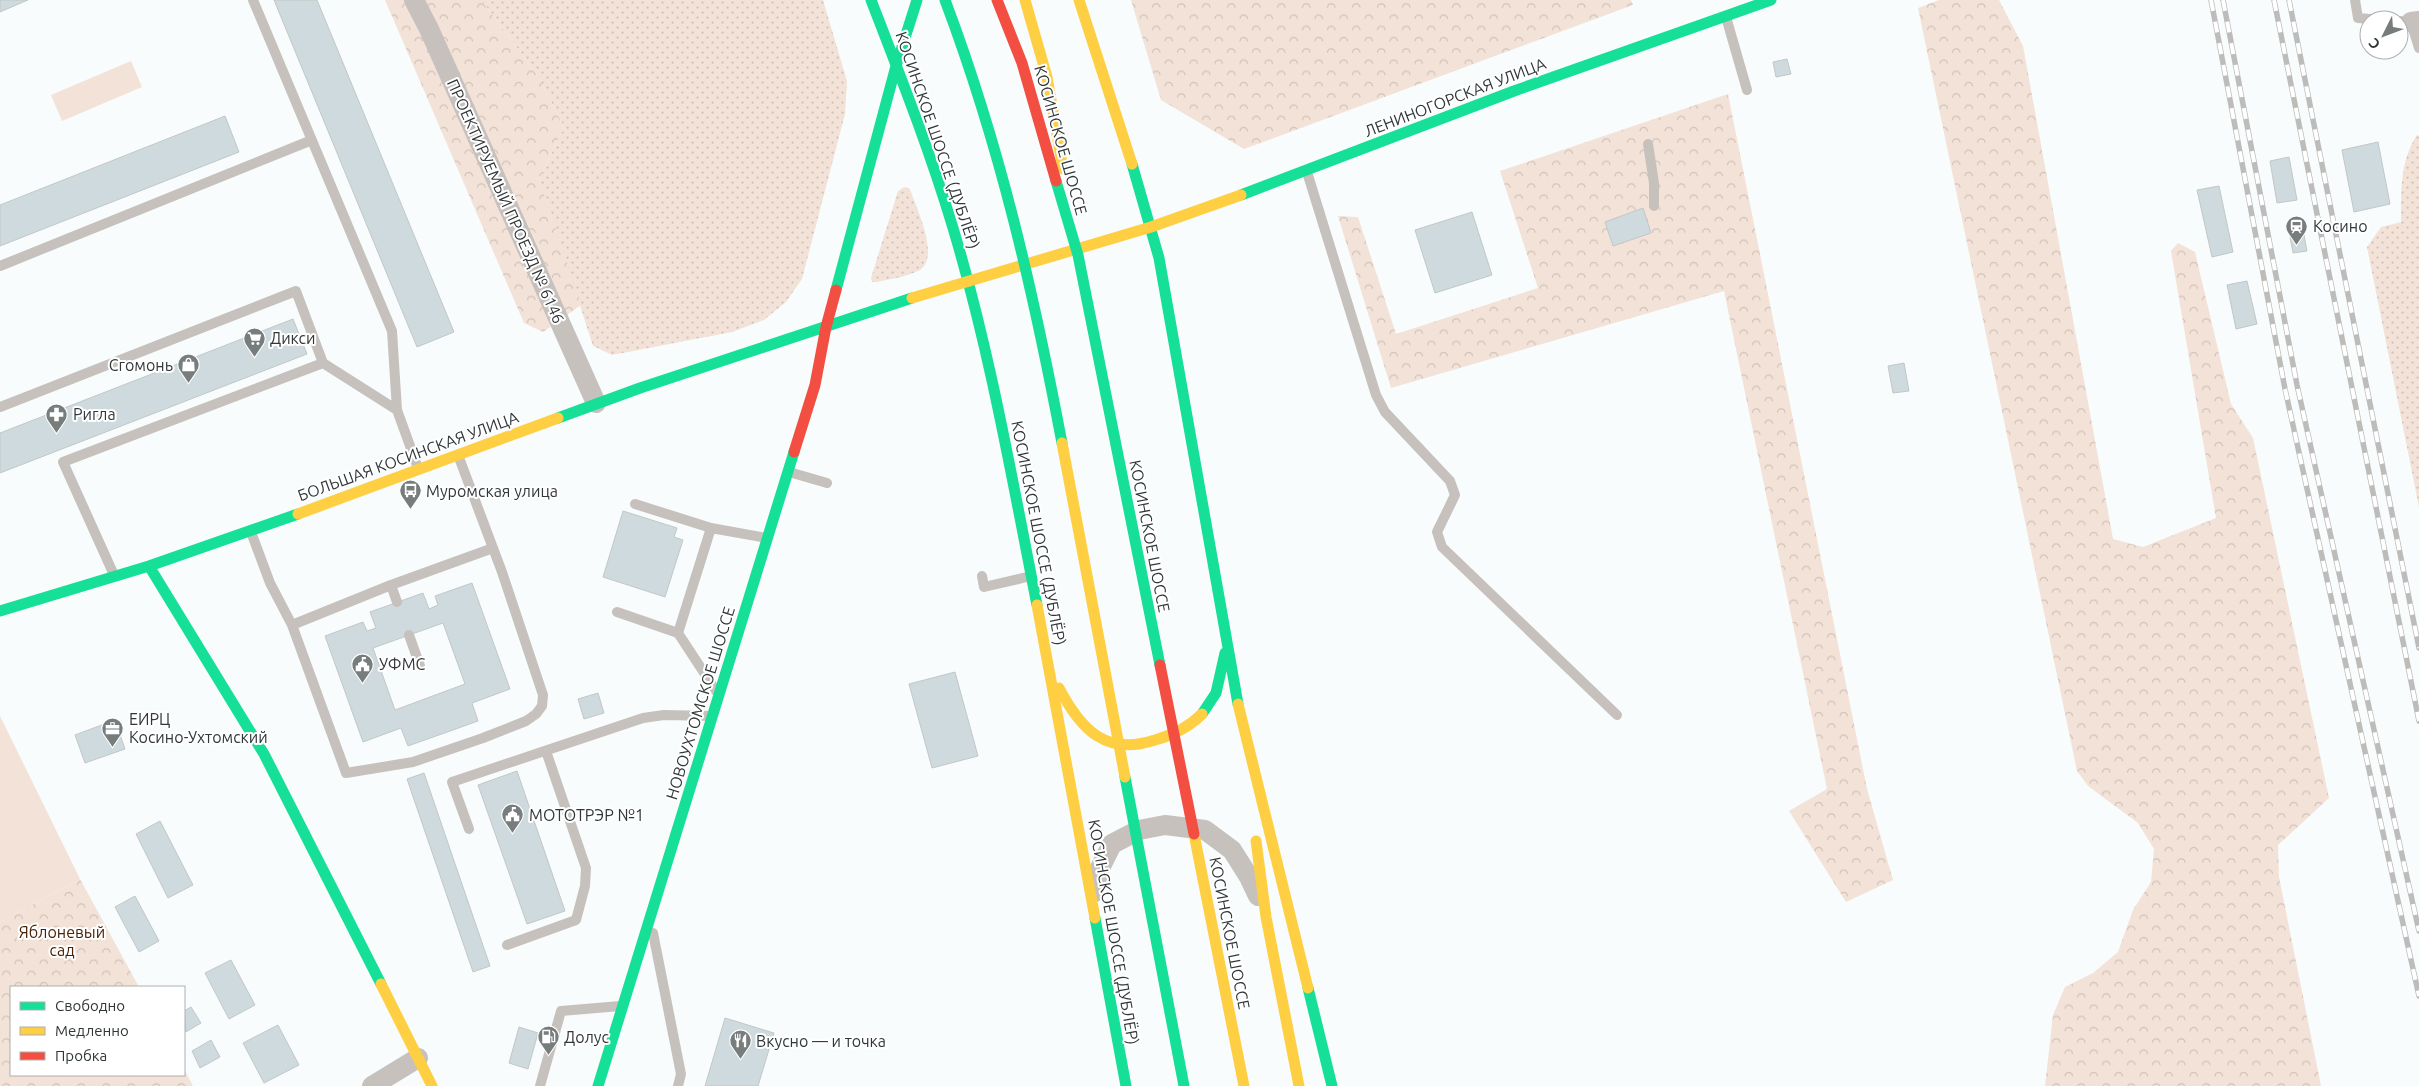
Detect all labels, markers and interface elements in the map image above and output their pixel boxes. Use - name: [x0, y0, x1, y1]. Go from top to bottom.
- north arrow: [2359, 10, 2409, 60]
- street label: КОСИНСКОЕ ШОССЕ (ДУБЛЁР): [891, 29, 984, 251]
- text: С: [2365, 35, 2383, 52]
- street label: ЛЕНИНОГОРСКАЯ УЛИЦА: [1362, 54, 1549, 140]
- street label: КОСИНСКОЕ ШОССЕ: [1031, 63, 1091, 217]
- street label: ПРОЕКТИРУЕМЫЙ ПРОЕЗД № 6146: [444, 76, 569, 326]
- station icon: Косино: [2285, 214, 2309, 245]
- place label: Косино: [2313, 217, 2368, 235]
- supermarket icon: Дикси: [242, 326, 266, 357]
- place label: Дикси: [270, 329, 316, 347]
- shop icon: Сгомонь: [177, 353, 201, 384]
- place label: Сгомонь: [109, 356, 173, 374]
- pharmacy icon: Ригла: [45, 402, 69, 433]
- place label: Ригла: [73, 405, 116, 423]
- street label: БОЛЬШАЯ КОСИНСКАЯ УЛИЦА: [295, 407, 521, 504]
- street label: КОСИНСКОЕ ШОССЕ (ДУБЛЁР): [1007, 419, 1070, 647]
- street label: КОСИНСКОЕ ШОССЕ: [1126, 458, 1174, 614]
- bus stop icon: Муромская улица: [398, 479, 422, 510]
- place label: Муромская улица: [426, 482, 558, 500]
- street label: НОВОУХТОМСКОЕ ШОССЕ: [662, 604, 738, 802]
- public building icon: УФМС: [351, 652, 375, 683]
- place label: УФМС: [379, 655, 426, 673]
- place label: ЕИРЦ Косино-Ухтомский: [129, 710, 268, 746]
- office icon: ЕИРЦ Косино-Ухтомский: [101, 716, 125, 747]
- public building icon: МОТОТРЭР №1: [501, 803, 525, 834]
- place label: МОТОТРЭР №1: [529, 806, 644, 824]
- street label: КОСИНСКОЕ ШОССЕ (ДУБЛЁР): [1084, 818, 1143, 1046]
- street label: КОСИНСКОЕ ШОССЕ: [1206, 855, 1254, 1011]
- park label: Яблоневый сад: [19, 923, 105, 959]
- legend: [10, 986, 185, 1076]
- text: Свободно: [55, 997, 125, 1014]
- text: Медленно: [55, 1022, 129, 1039]
- fuel station icon: Долус: [536, 1025, 560, 1056]
- place label: Долус: [564, 1028, 610, 1046]
- restaurant icon: Вкусно — и точка: [728, 1029, 752, 1060]
- place label: Вкусно — и точка: [756, 1032, 886, 1050]
- text: Пробка: [55, 1047, 107, 1064]

